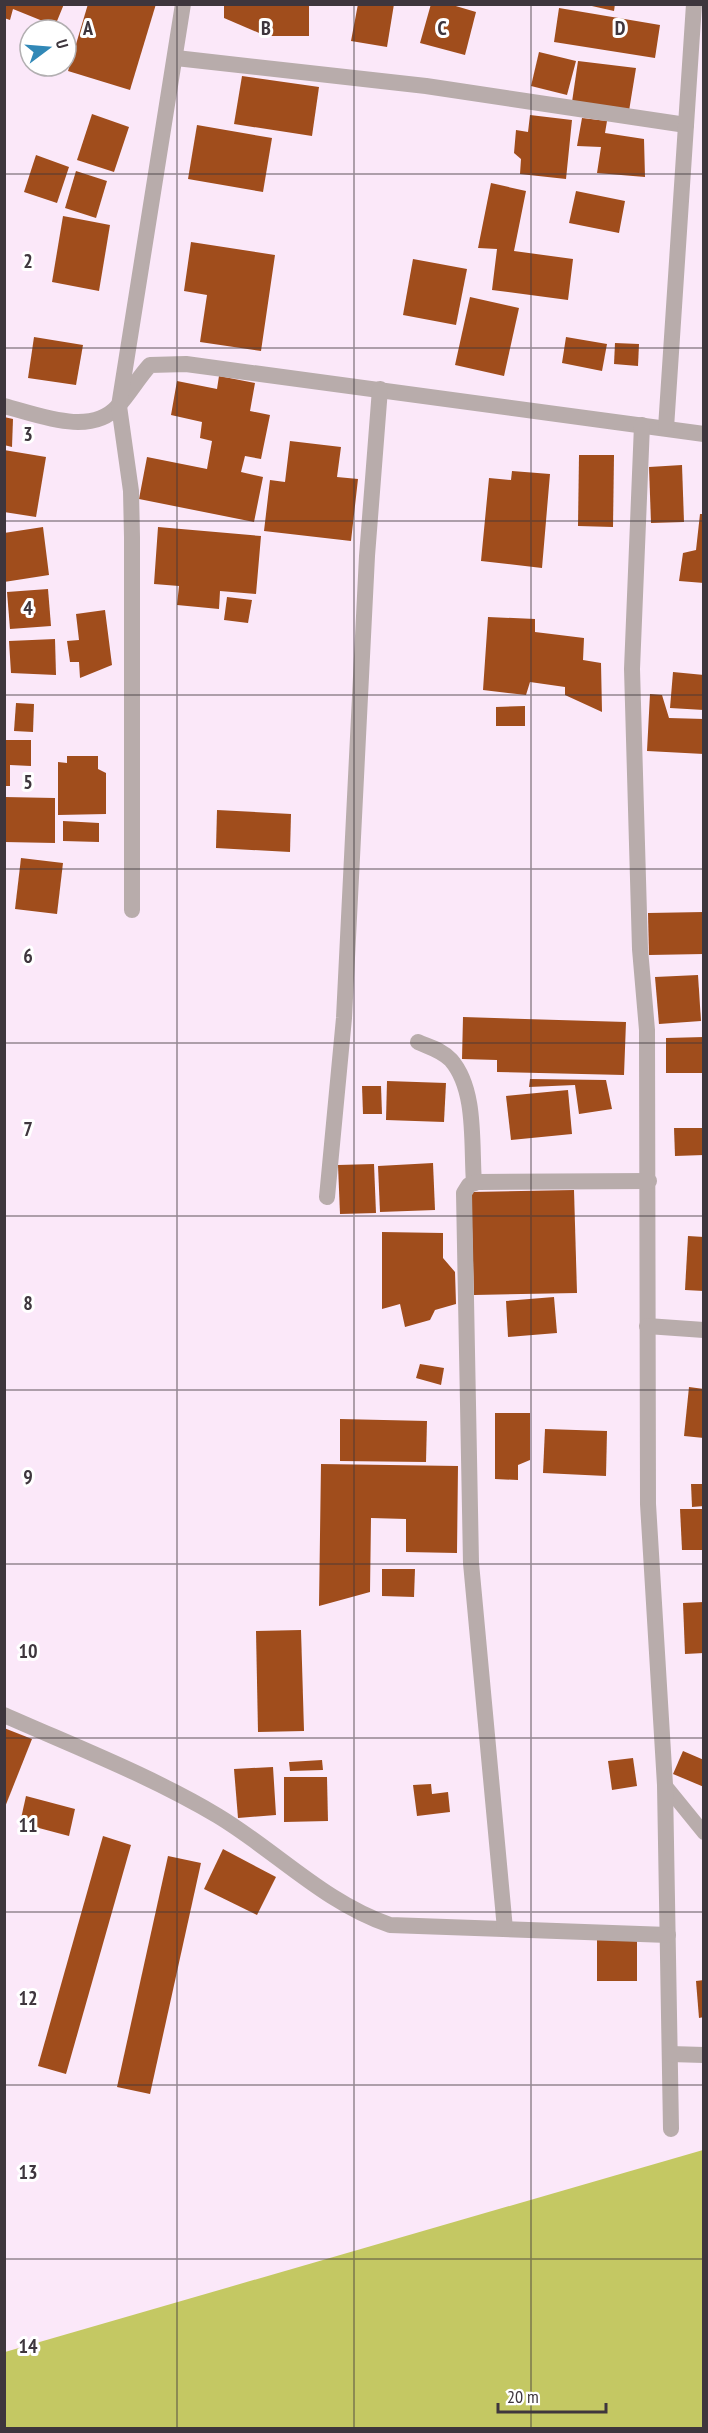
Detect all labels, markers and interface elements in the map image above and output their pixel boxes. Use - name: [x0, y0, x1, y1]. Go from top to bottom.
- text: A: [82, 15, 94, 41]
- text: B: [261, 15, 271, 41]
- text: C: [437, 15, 447, 41]
- text: D: [615, 15, 626, 41]
- north arrow: [18, 18, 78, 78]
- text: U: [52, 37, 73, 51]
- text: 2: [23, 248, 33, 274]
- text: 3: [23, 421, 33, 447]
- text: 4: [23, 595, 33, 621]
- text: 5: [23, 769, 33, 795]
- text: 6: [23, 943, 33, 969]
- text: 7: [23, 1116, 33, 1142]
- text: 8: [23, 1290, 33, 1316]
- text: 9: [23, 1464, 33, 1490]
- text: 10: [18, 1638, 38, 1664]
- text: 11: [18, 1812, 38, 1838]
- text: 12: [18, 1985, 38, 2011]
- text: 13: [18, 2159, 38, 2185]
- text: 14: [18, 2333, 38, 2359]
- scale bar: [498, 2376, 606, 2414]
- text: 20 m: [507, 2385, 539, 2408]

